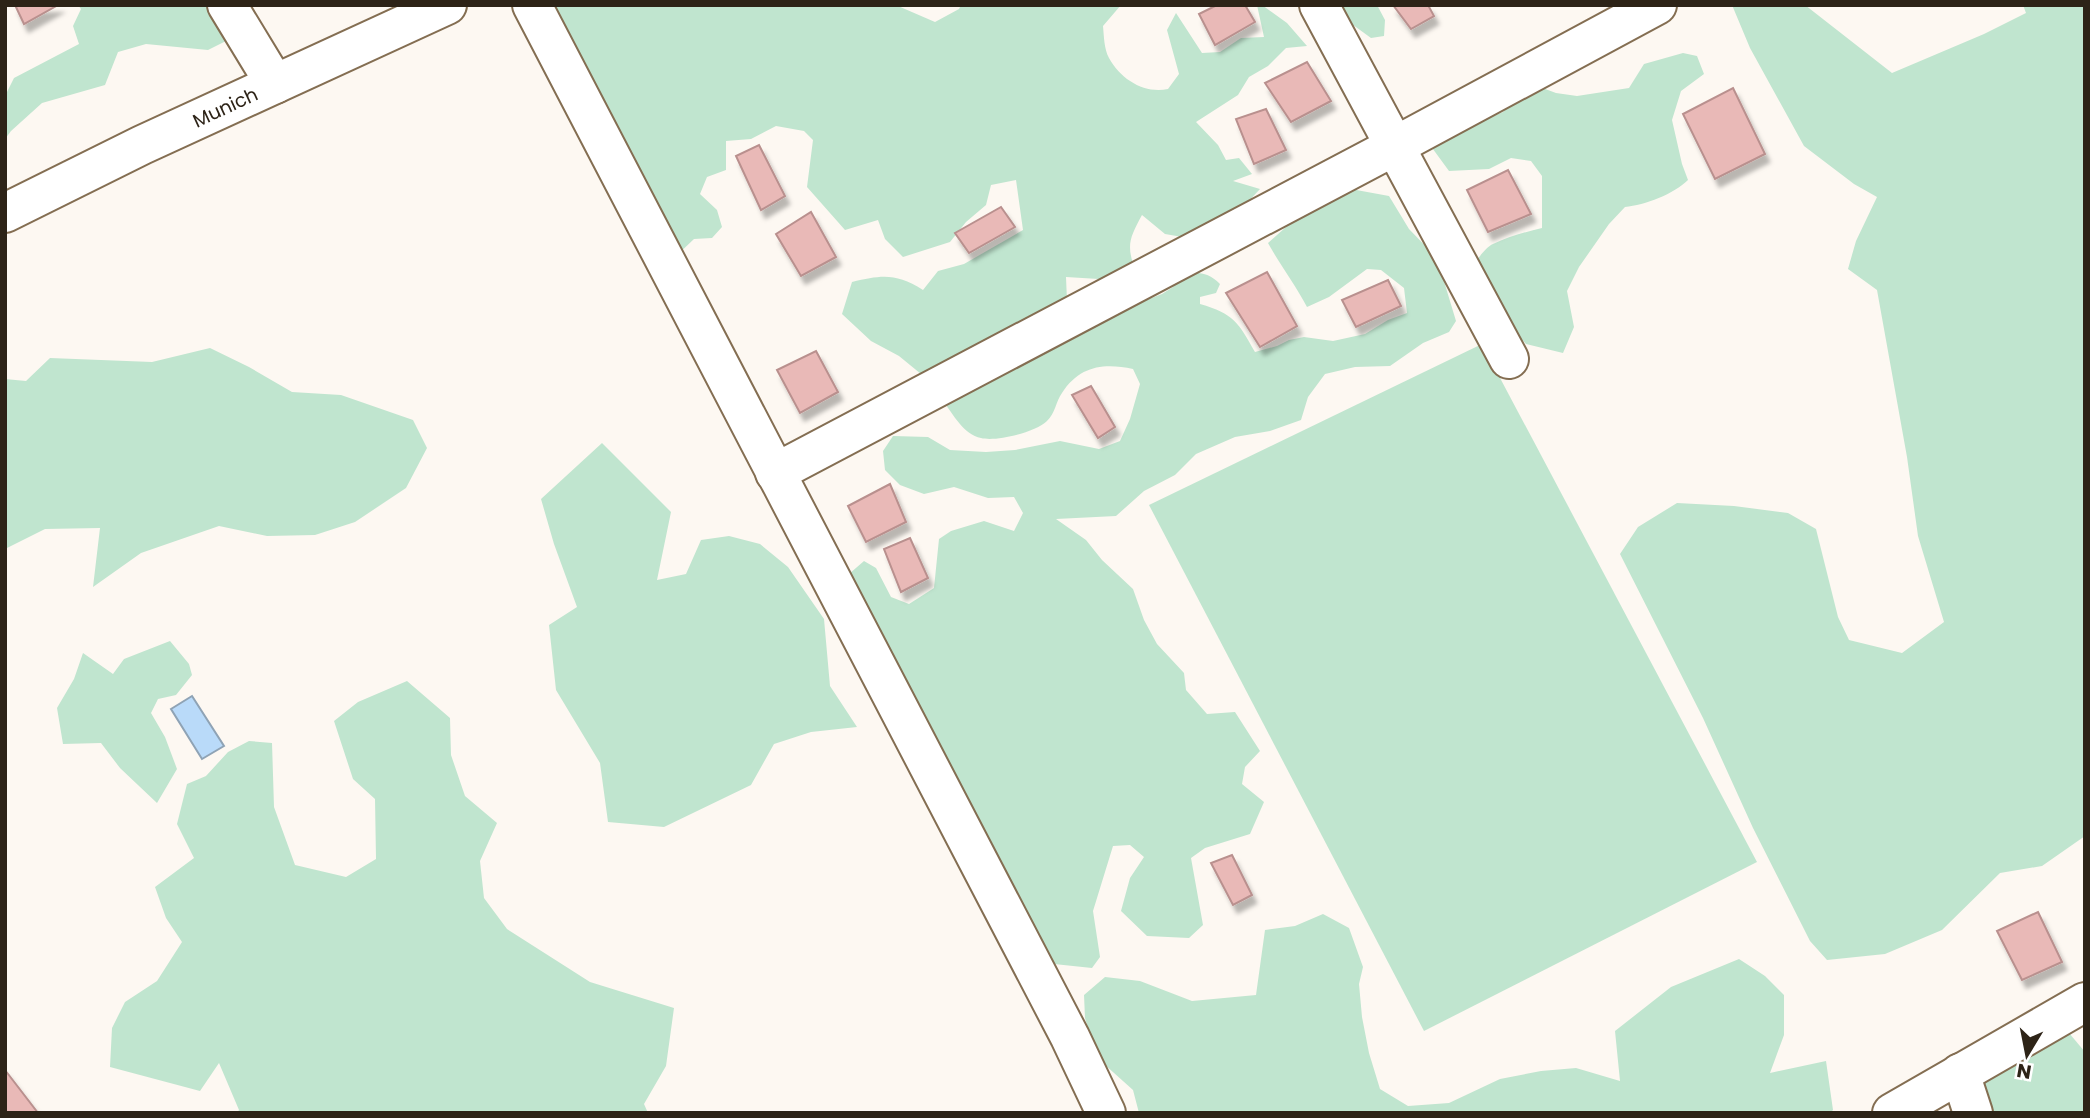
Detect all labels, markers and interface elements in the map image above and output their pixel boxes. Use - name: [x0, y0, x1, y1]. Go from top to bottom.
- street label: Munich: [188, 81, 262, 134]
- north arrow: [1992, 1020, 2062, 1090]
- text: N: [2015, 1057, 2034, 1086]

